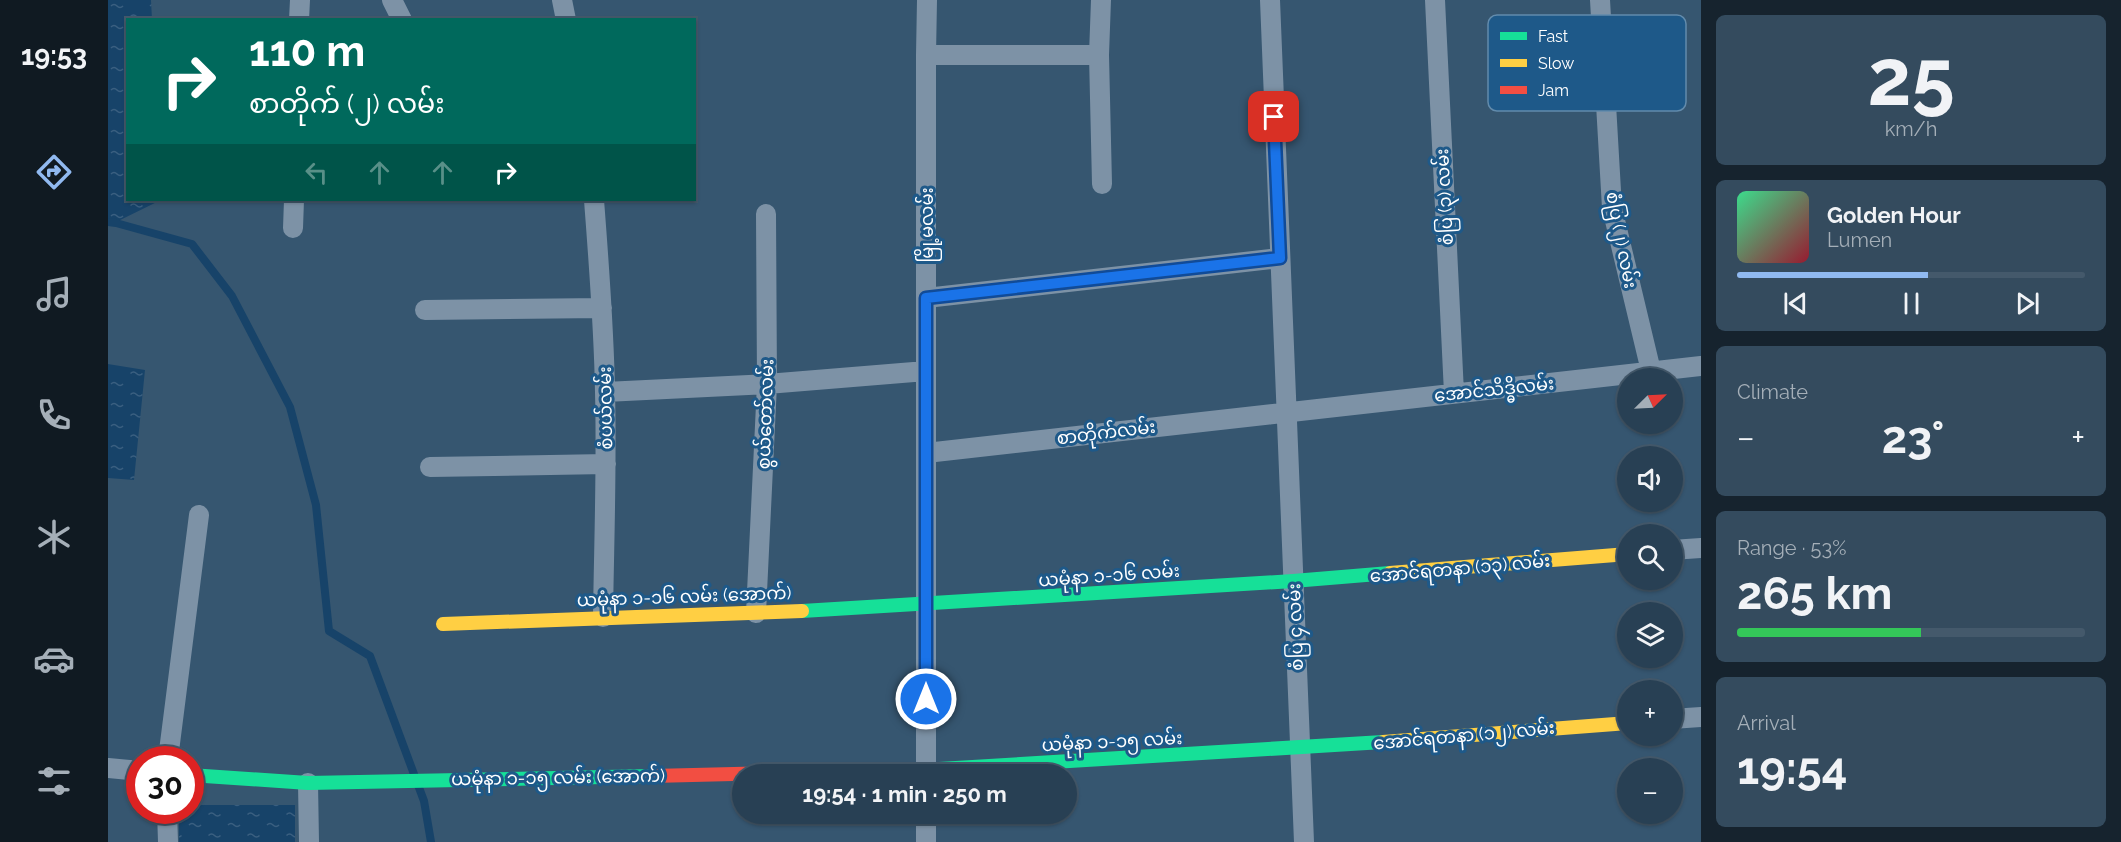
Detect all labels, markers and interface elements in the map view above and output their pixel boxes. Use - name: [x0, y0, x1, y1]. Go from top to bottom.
- legend: [1488, 15, 1686, 111]
- text: 110 m: [249, 27, 365, 76]
- text: Fast: [1538, 27, 1569, 46]
- text: 25: [1867, 32, 1955, 123]
- text: 19:53: [21, 40, 87, 71]
- icon: right: [150, 42, 228, 120]
- text: Slow: [1538, 54, 1574, 73]
- text: Jam: [1538, 81, 1569, 100]
- text: စာတိုက် (၂) လမ်း: [249, 88, 445, 119]
- pin: [1248, 91, 1299, 142]
- icon: arrive: [1257, 100, 1290, 133]
- text: km/h: [1885, 117, 1937, 141]
- street label: စံပြ (၃) လမ်း: [1429, 148, 1462, 246]
- icon: directions: [33, 151, 75, 193]
- icon: left: [300, 156, 333, 189]
- icon: ahead: [363, 156, 396, 189]
- icon: ahead: [426, 156, 459, 189]
- icon: right: [489, 156, 522, 189]
- street label: မြို့မလမ်း: [913, 187, 942, 263]
- street label: စံပြ (၂) လမ်း: [1597, 189, 1644, 291]
- text: Golden Hour: [1827, 202, 1961, 228]
- text: Lumen: [1827, 228, 1892, 252]
- icon: music: [33, 273, 75, 315]
- icon: previous: [1779, 287, 1812, 320]
- icon: pause: [1895, 287, 1928, 320]
- icon: next: [2011, 287, 2044, 320]
- street label: စွယ်တော်လမ်း: [751, 358, 782, 470]
- street label: စံပယ်လမ်း: [592, 366, 616, 450]
- north arrow: [1617, 368, 1683, 434]
- map controls: [1617, 368, 1683, 824]
- street label: အောင်သိဒ္ဓိလမ်း: [1433, 369, 1556, 411]
- text: Climate: [1737, 380, 1808, 404]
- icon: phone: [33, 394, 75, 436]
- text: 23°: [1882, 411, 1944, 464]
- street label: စာတိုက်လမ်း: [1055, 413, 1157, 453]
- text: −: [1737, 418, 1755, 457]
- text: +: [2071, 418, 2085, 457]
- button: sound: [1617, 446, 1683, 512]
- icon: climate: [33, 516, 75, 558]
- button: search: [1617, 524, 1683, 590]
- text: Range · 53%: [1737, 536, 1846, 560]
- street label: အောင်ရတနာ (၁၃) လမ်း: [1369, 548, 1552, 591]
- street label: ယမုံနာ ၁-၁၆ လမ်း: [1037, 558, 1181, 595]
- text: 265 km: [1737, 567, 1892, 620]
- street label: ယမုံနာ ၁-၁၆ လမ်း (အောက်): [576, 580, 792, 615]
- street label: စံပြ ၄ လမ်း: [1281, 583, 1312, 671]
- button: layers: [1617, 602, 1683, 668]
- icon: car: [33, 638, 75, 680]
- position arrow: [894, 667, 958, 731]
- button: +: [1617, 680, 1683, 746]
- text: Arrival: [1737, 711, 1796, 735]
- street label: အောင်ရတနာ (၁၂) လမ်း: [1372, 715, 1556, 758]
- street label: ယမုံနာ ၁-၁၅ လမ်း: [1041, 725, 1183, 760]
- text: 19:54: [1737, 742, 1847, 795]
- speed limit sign: 30: [126, 746, 204, 824]
- button: −: [1617, 758, 1683, 824]
- icon: filters: [33, 760, 75, 802]
- street label: ယမုံနာ ၁-၁၅ လမ်း (အောက်): [451, 763, 665, 794]
- text: 19:54 · 1 min · 250 m: [802, 781, 1007, 807]

